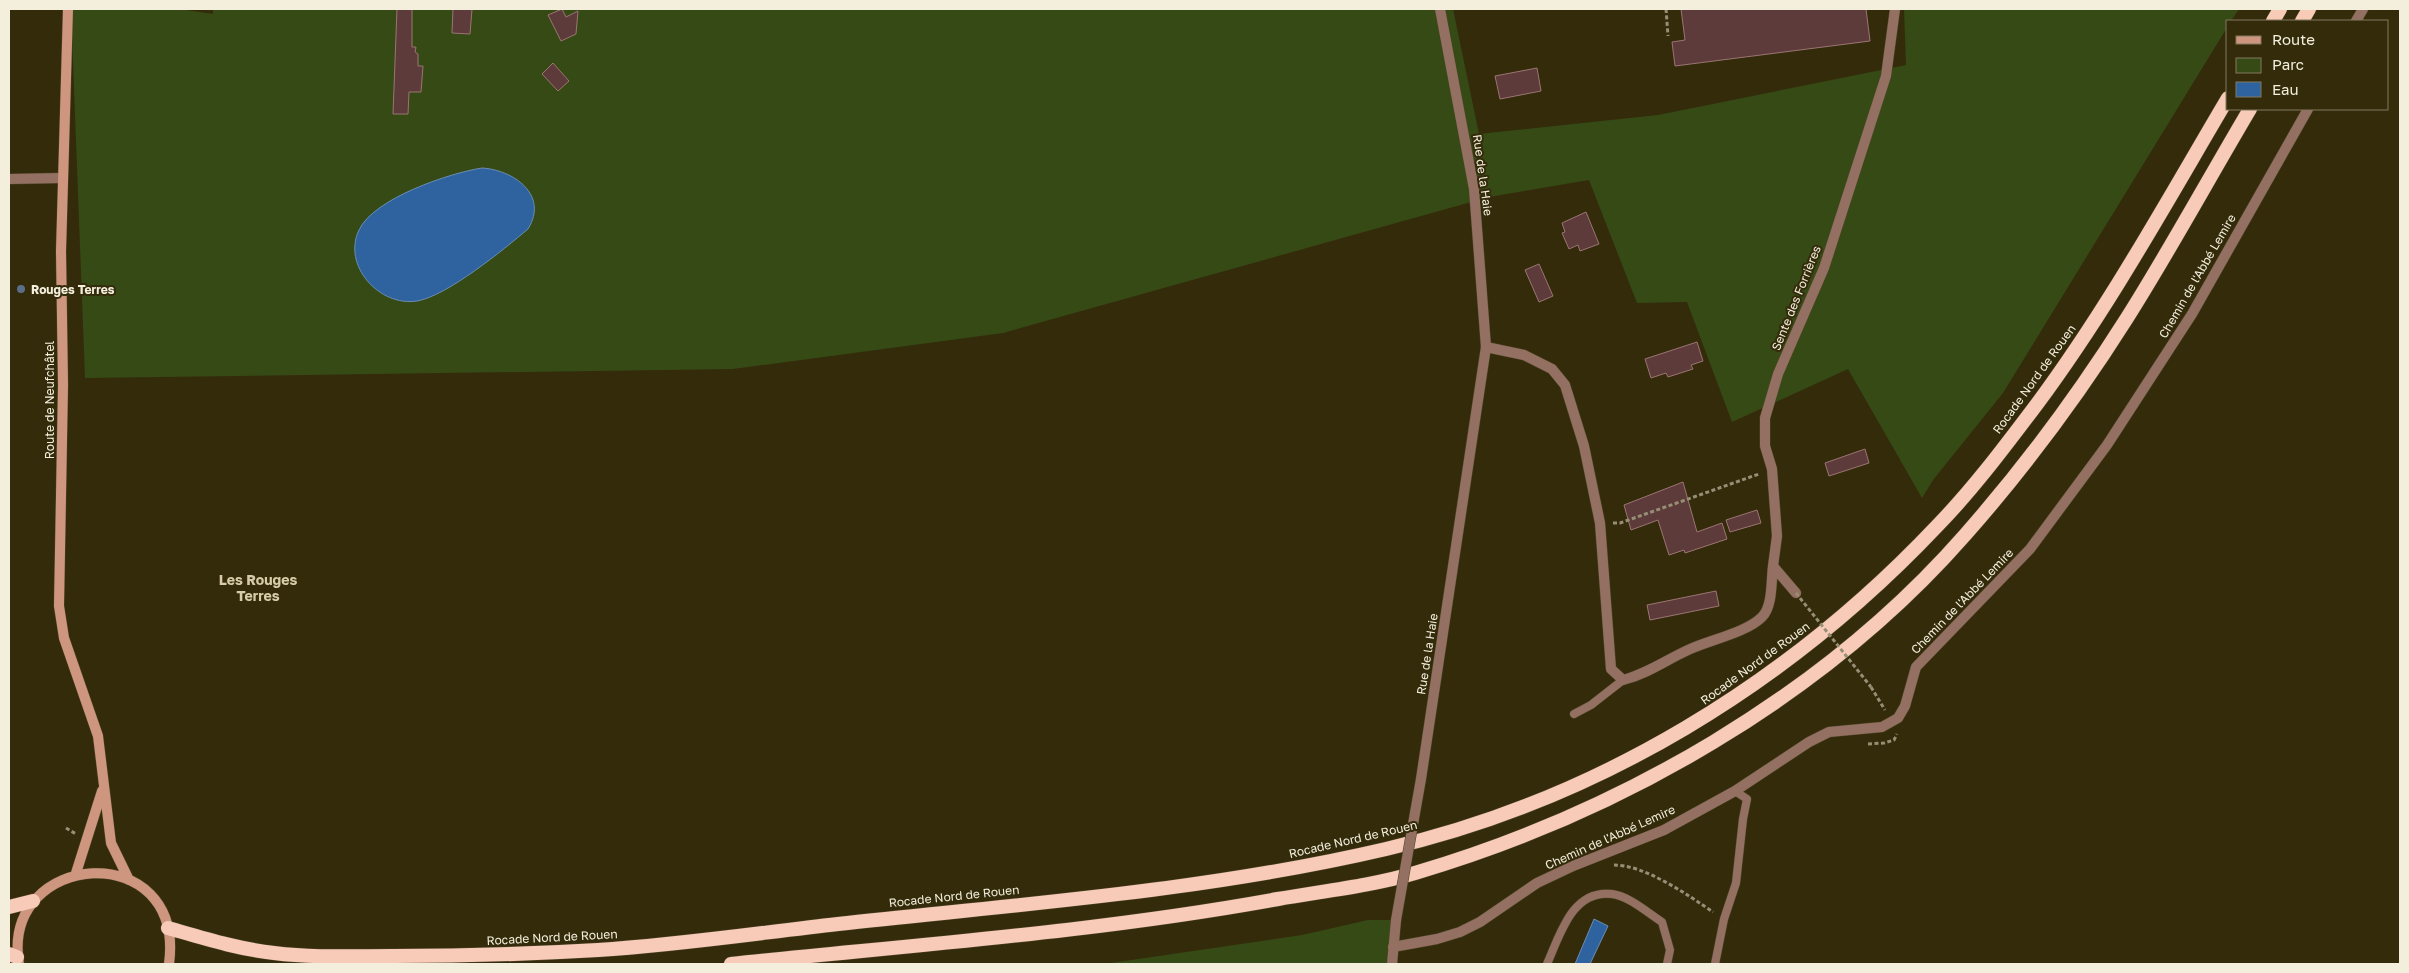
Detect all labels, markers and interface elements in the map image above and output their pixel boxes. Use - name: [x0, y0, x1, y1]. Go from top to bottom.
- legend: [2226, 20, 2389, 110]
- text: Route: [2272, 30, 2315, 48]
- text: Parc: [2272, 55, 2304, 73]
- text: Eau: [2272, 80, 2299, 98]
- street label: Rue de la Haie: [1470, 133, 1496, 217]
- street label: Chemin de l'Abbé Lemire: [2155, 211, 2239, 341]
- street label: Sente des Forrières: [1768, 243, 1824, 353]
- place label: Rouges Terres: [31, 282, 115, 297]
- marker: Rouges Terres: [15, 283, 27, 295]
- street label: Rocade Nord de Rouen: [1989, 321, 2079, 437]
- street label: Route de Neufchâtel: [42, 341, 57, 459]
- street label: Chemin de l'Abbé Lemire: [1908, 545, 2016, 657]
- district label: Les Rouges Terres: [219, 571, 297, 604]
- street label: Rue de la Haie: [1413, 612, 1441, 696]
- street label: Rocade Nord de Rouen: [1697, 618, 1813, 708]
- street label: Chemin de l'Abbé Lemire: [1543, 801, 1677, 873]
- street label: Rocade Nord de Rouen: [1287, 817, 1419, 861]
- street label: Rocade Nord de Rouen: [888, 882, 1020, 910]
- street label: Rocade Nord de Rouen: [486, 926, 618, 948]

